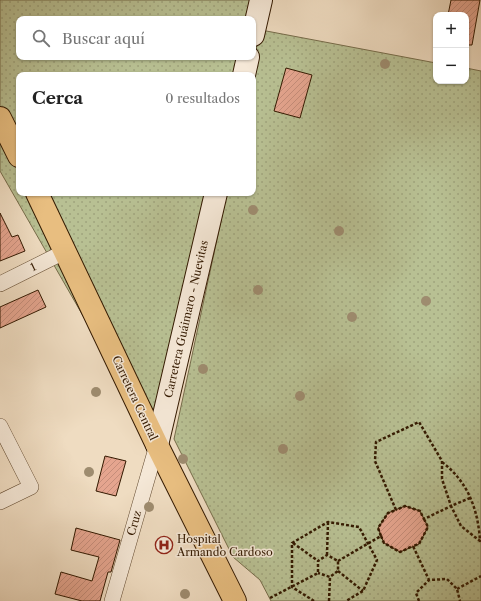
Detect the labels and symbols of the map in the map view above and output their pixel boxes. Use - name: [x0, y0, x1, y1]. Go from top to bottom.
- street label: Carretera Guáimaro - Nuevitas: [161, 239, 211, 399]
- street label: 1: [28, 260, 38, 274]
- street label: Carretera Central: [109, 353, 161, 443]
- street label: Cruz: [124, 508, 144, 537]
- place label: Hospital Armando Cardoso: [176, 532, 273, 559]
- hospital icon: Hospital Armando Cardoso: [154, 535, 174, 555]

